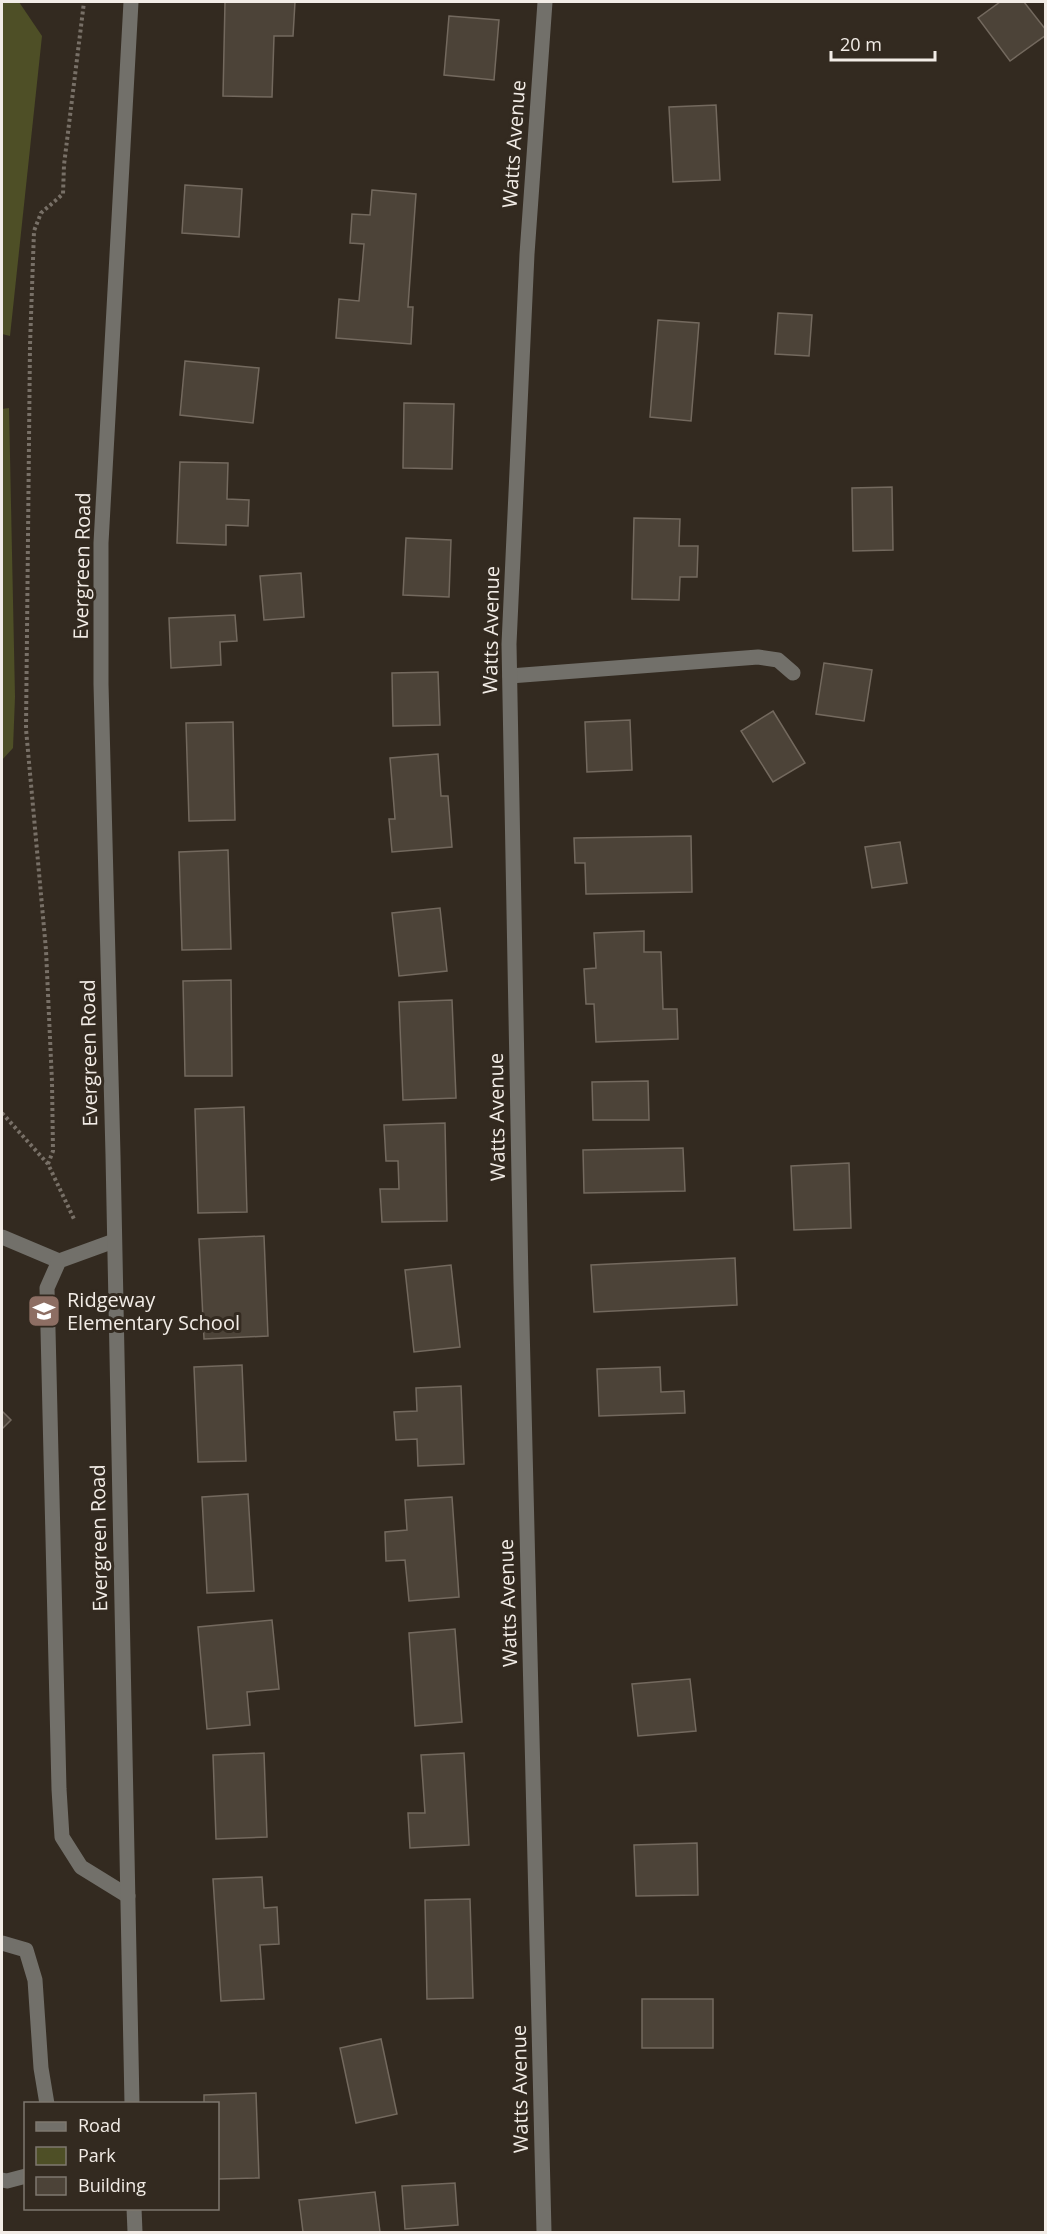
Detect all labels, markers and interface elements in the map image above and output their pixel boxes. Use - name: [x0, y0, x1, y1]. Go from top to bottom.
- scale bar: [831, 24, 934, 62]
- text: 20 m: [840, 32, 882, 56]
- street label: Watts Avenue: [496, 79, 531, 209]
- street label: Evergreen Road: [67, 492, 96, 640]
- street label: Watts Avenue: [476, 566, 505, 694]
- street label: Evergreen Road: [74, 979, 103, 1127]
- street label: Watts Avenue: [482, 1053, 511, 1181]
- place label: Ridgeway Elementary School: [67, 1286, 240, 1336]
- school or university icon: Ridgeway Elementary School: [26, 1293, 62, 1329]
- street label: Evergreen Road: [84, 1464, 113, 1612]
- street label: Watts Avenue: [492, 1538, 523, 1668]
- street label: Watts Avenue: [505, 2025, 534, 2153]
- legend: [24, 2102, 219, 2210]
- text: Road: [78, 2113, 121, 2137]
- text: Park: [78, 2143, 116, 2167]
- text: Building: [78, 2173, 146, 2197]

